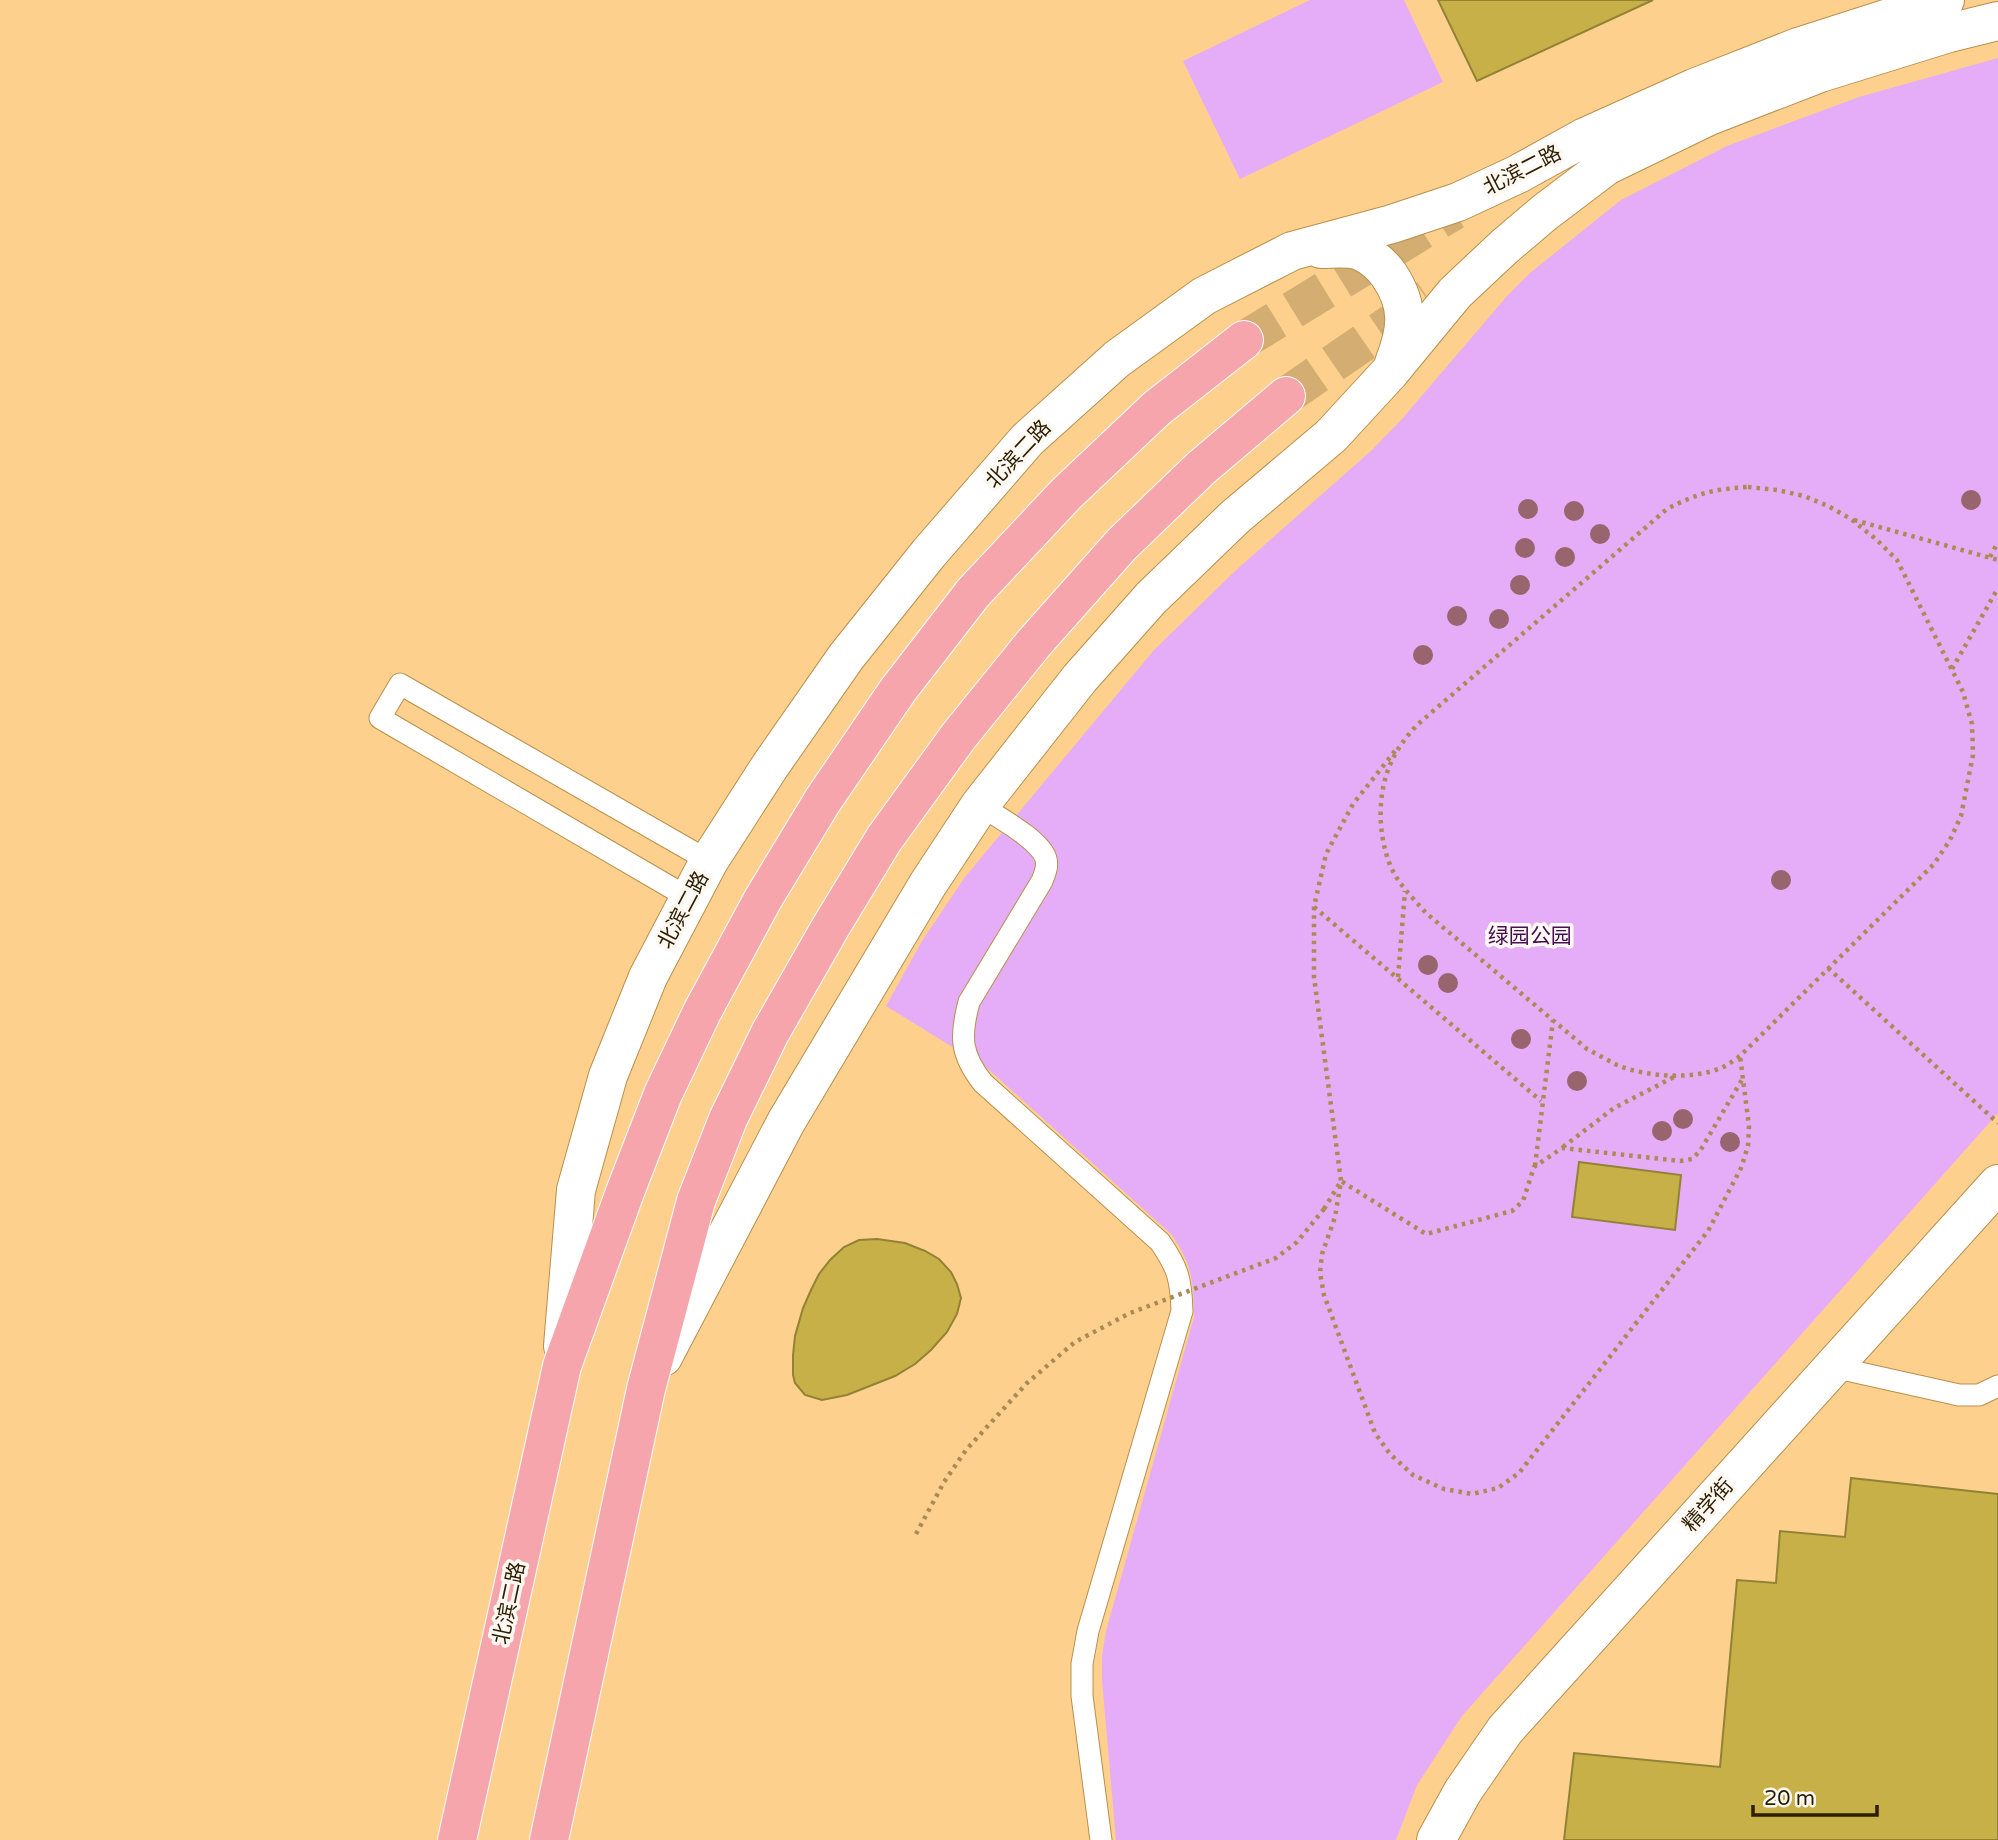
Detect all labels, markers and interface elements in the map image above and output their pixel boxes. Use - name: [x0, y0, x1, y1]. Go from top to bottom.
- street label: 北滨二路: [1479, 140, 1565, 201]
- street label: 北滨二路: [981, 415, 1056, 494]
- street label: 北滨二路: [653, 867, 714, 953]
- park label: 绿园公园: [1488, 924, 1572, 949]
- street label: 精学街: [1678, 1474, 1739, 1537]
- street label: 北滨二路: [489, 1559, 530, 1647]
- scale bar: [1753, 1773, 1877, 1817]
- text: 20 m: [1764, 1786, 1815, 1811]

